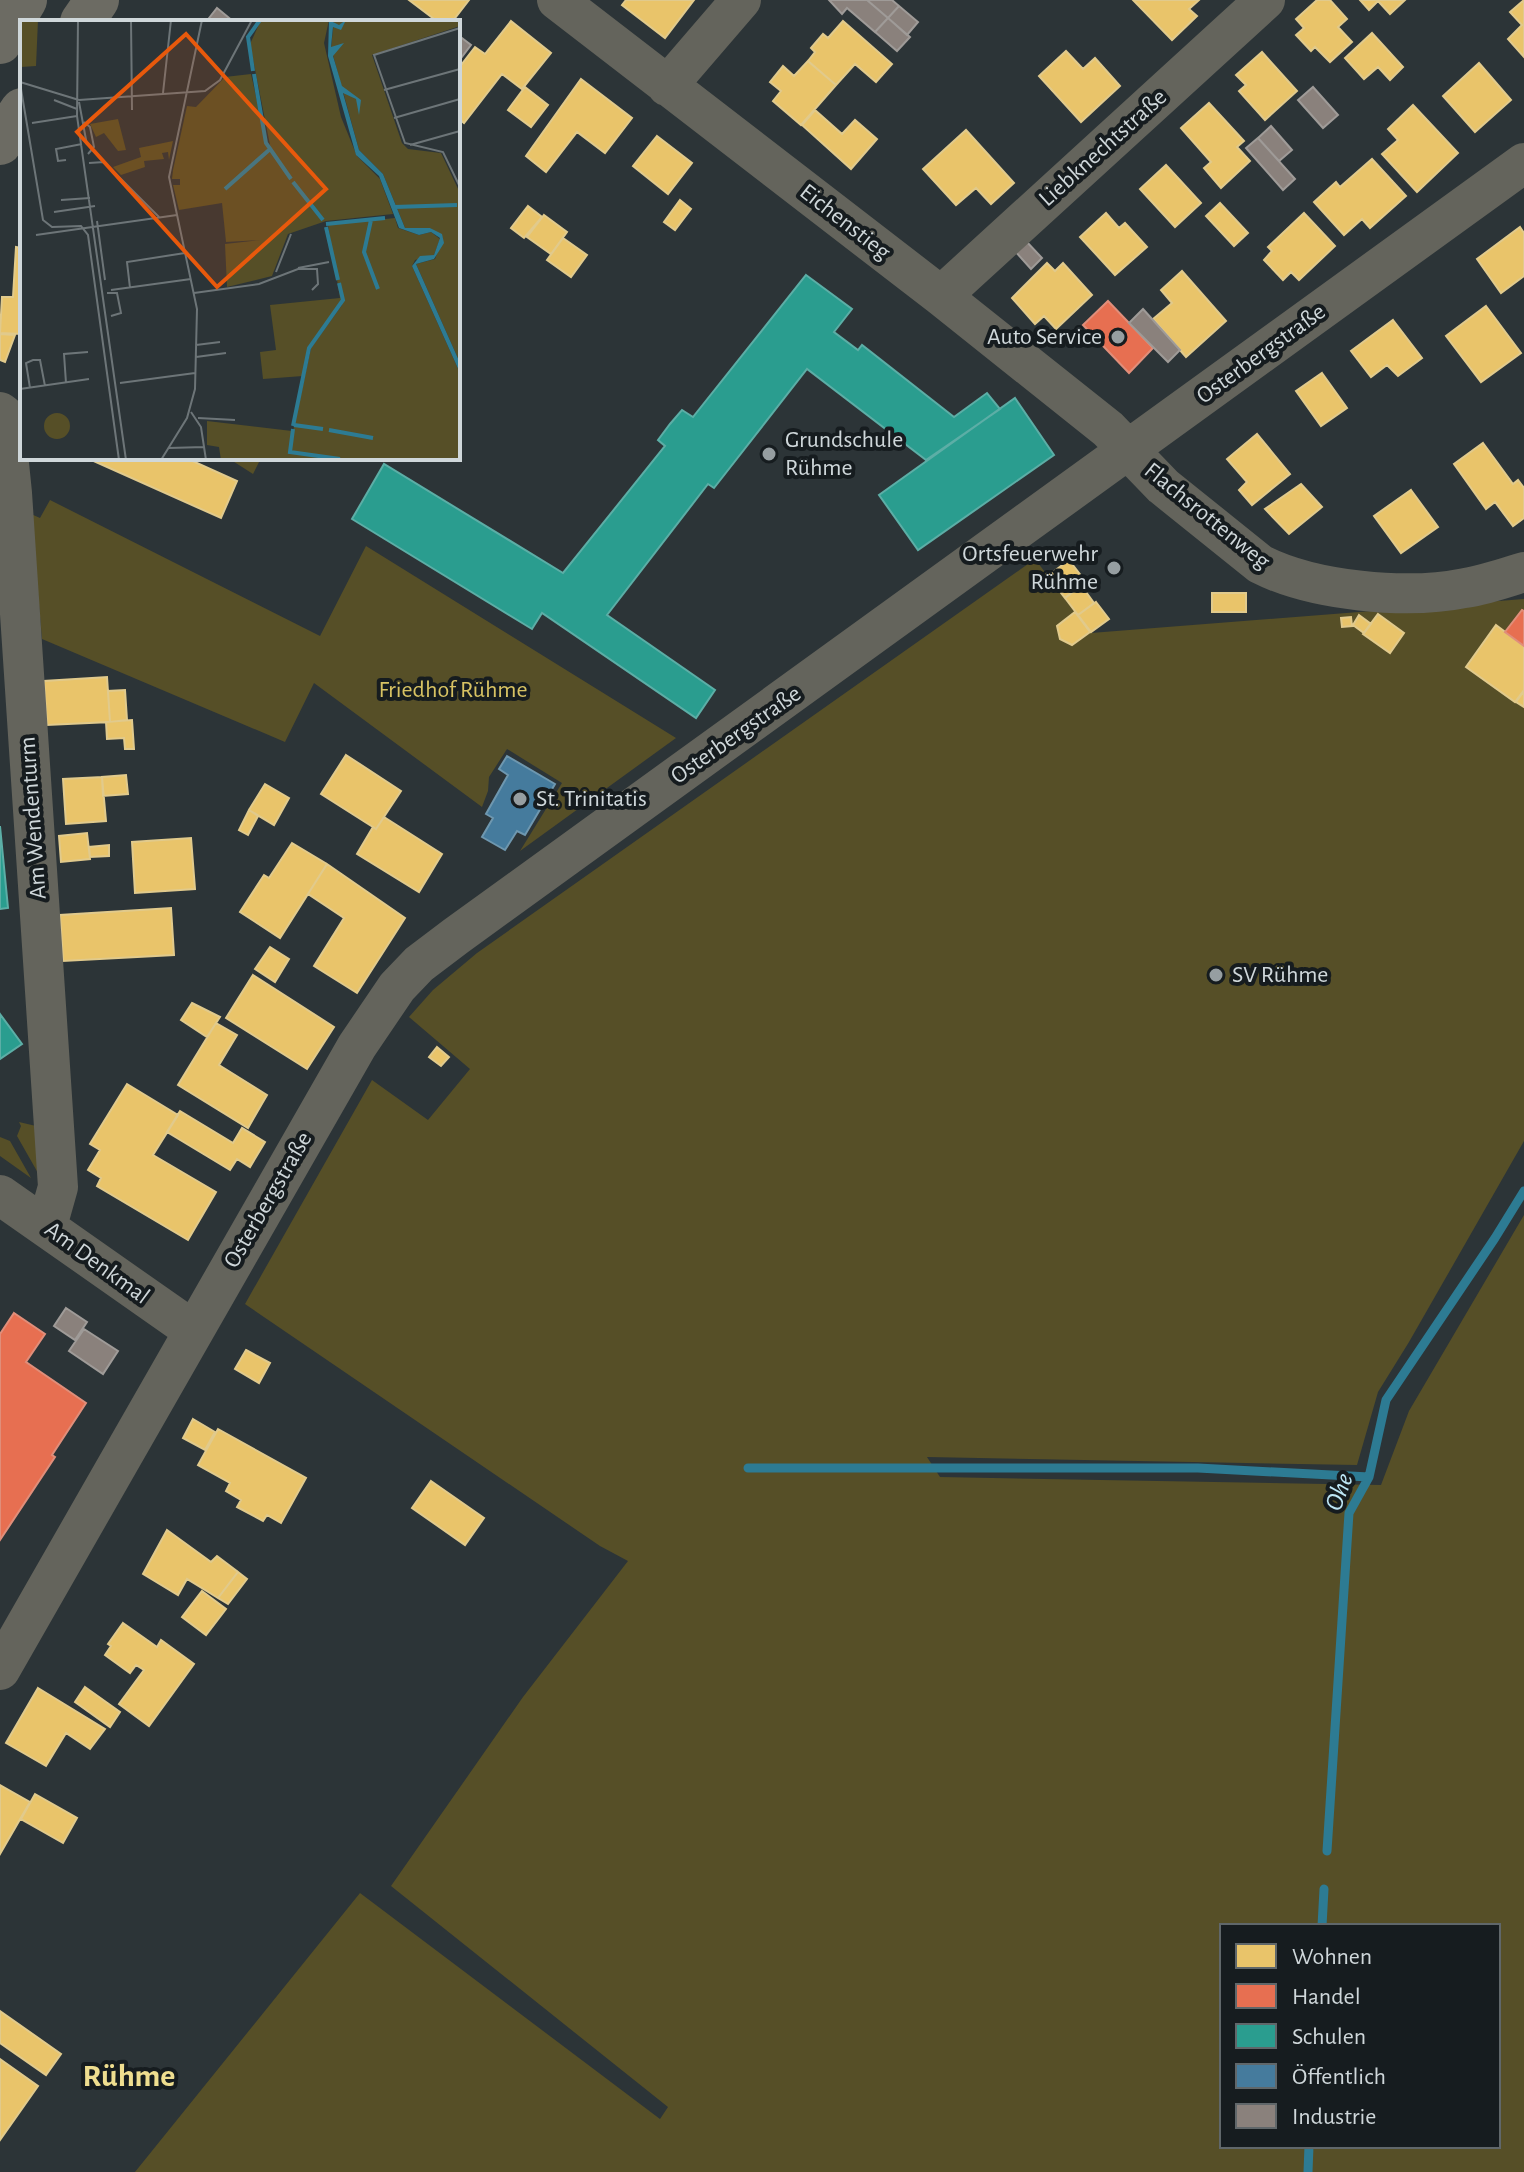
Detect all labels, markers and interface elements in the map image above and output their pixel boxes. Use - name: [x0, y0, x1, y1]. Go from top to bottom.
- inset map: [20, 20, 460, 460]
- street label: Liebknechtstraße: [1035, 85, 1171, 211]
- street label: Eichenstieg: [795, 179, 895, 265]
- street label: Osterbergstraße: [1192, 299, 1330, 409]
- place label: Auto Service: [987, 325, 1102, 349]
- marker: Auto Service: [1109, 328, 1127, 346]
- place label: Grundschule Rühme: [785, 428, 903, 480]
- marker: Grundschule Rühme: [760, 445, 778, 463]
- street label: Flachsrottenweg: [1140, 458, 1275, 574]
- place label: Ortsfeuerwehr Rühme: [962, 542, 1098, 594]
- marker: Ortsfeuerwehr Rühme: [1105, 559, 1123, 577]
- park label: Friedhof Rühme: [378, 678, 528, 702]
- street label: Osterbergstraße: [667, 681, 805, 789]
- street label: Am Wendenturm: [15, 736, 51, 900]
- place label: St. Trinitatis: [536, 787, 647, 811]
- marker: St. Trinitatis: [511, 790, 529, 808]
- place label: SV Rühme: [1232, 963, 1328, 987]
- marker: SV Rühme: [1207, 966, 1225, 984]
- street label: Osterbergstraße: [219, 1128, 317, 1272]
- street label: Am Denkmal: [40, 1217, 154, 1309]
- water label: Ohe: [1320, 1469, 1358, 1514]
- legend: [1220, 1924, 1500, 2148]
- text: Wohnen: [1292, 1945, 1372, 1969]
- text: Handel: [1292, 1985, 1361, 2009]
- text: Schulen: [1292, 2025, 1366, 2049]
- district label: Rühme: [83, 2060, 175, 2092]
- text: Öffentlich: [1292, 2064, 1386, 2089]
- text: Industrie: [1292, 2105, 1376, 2129]

